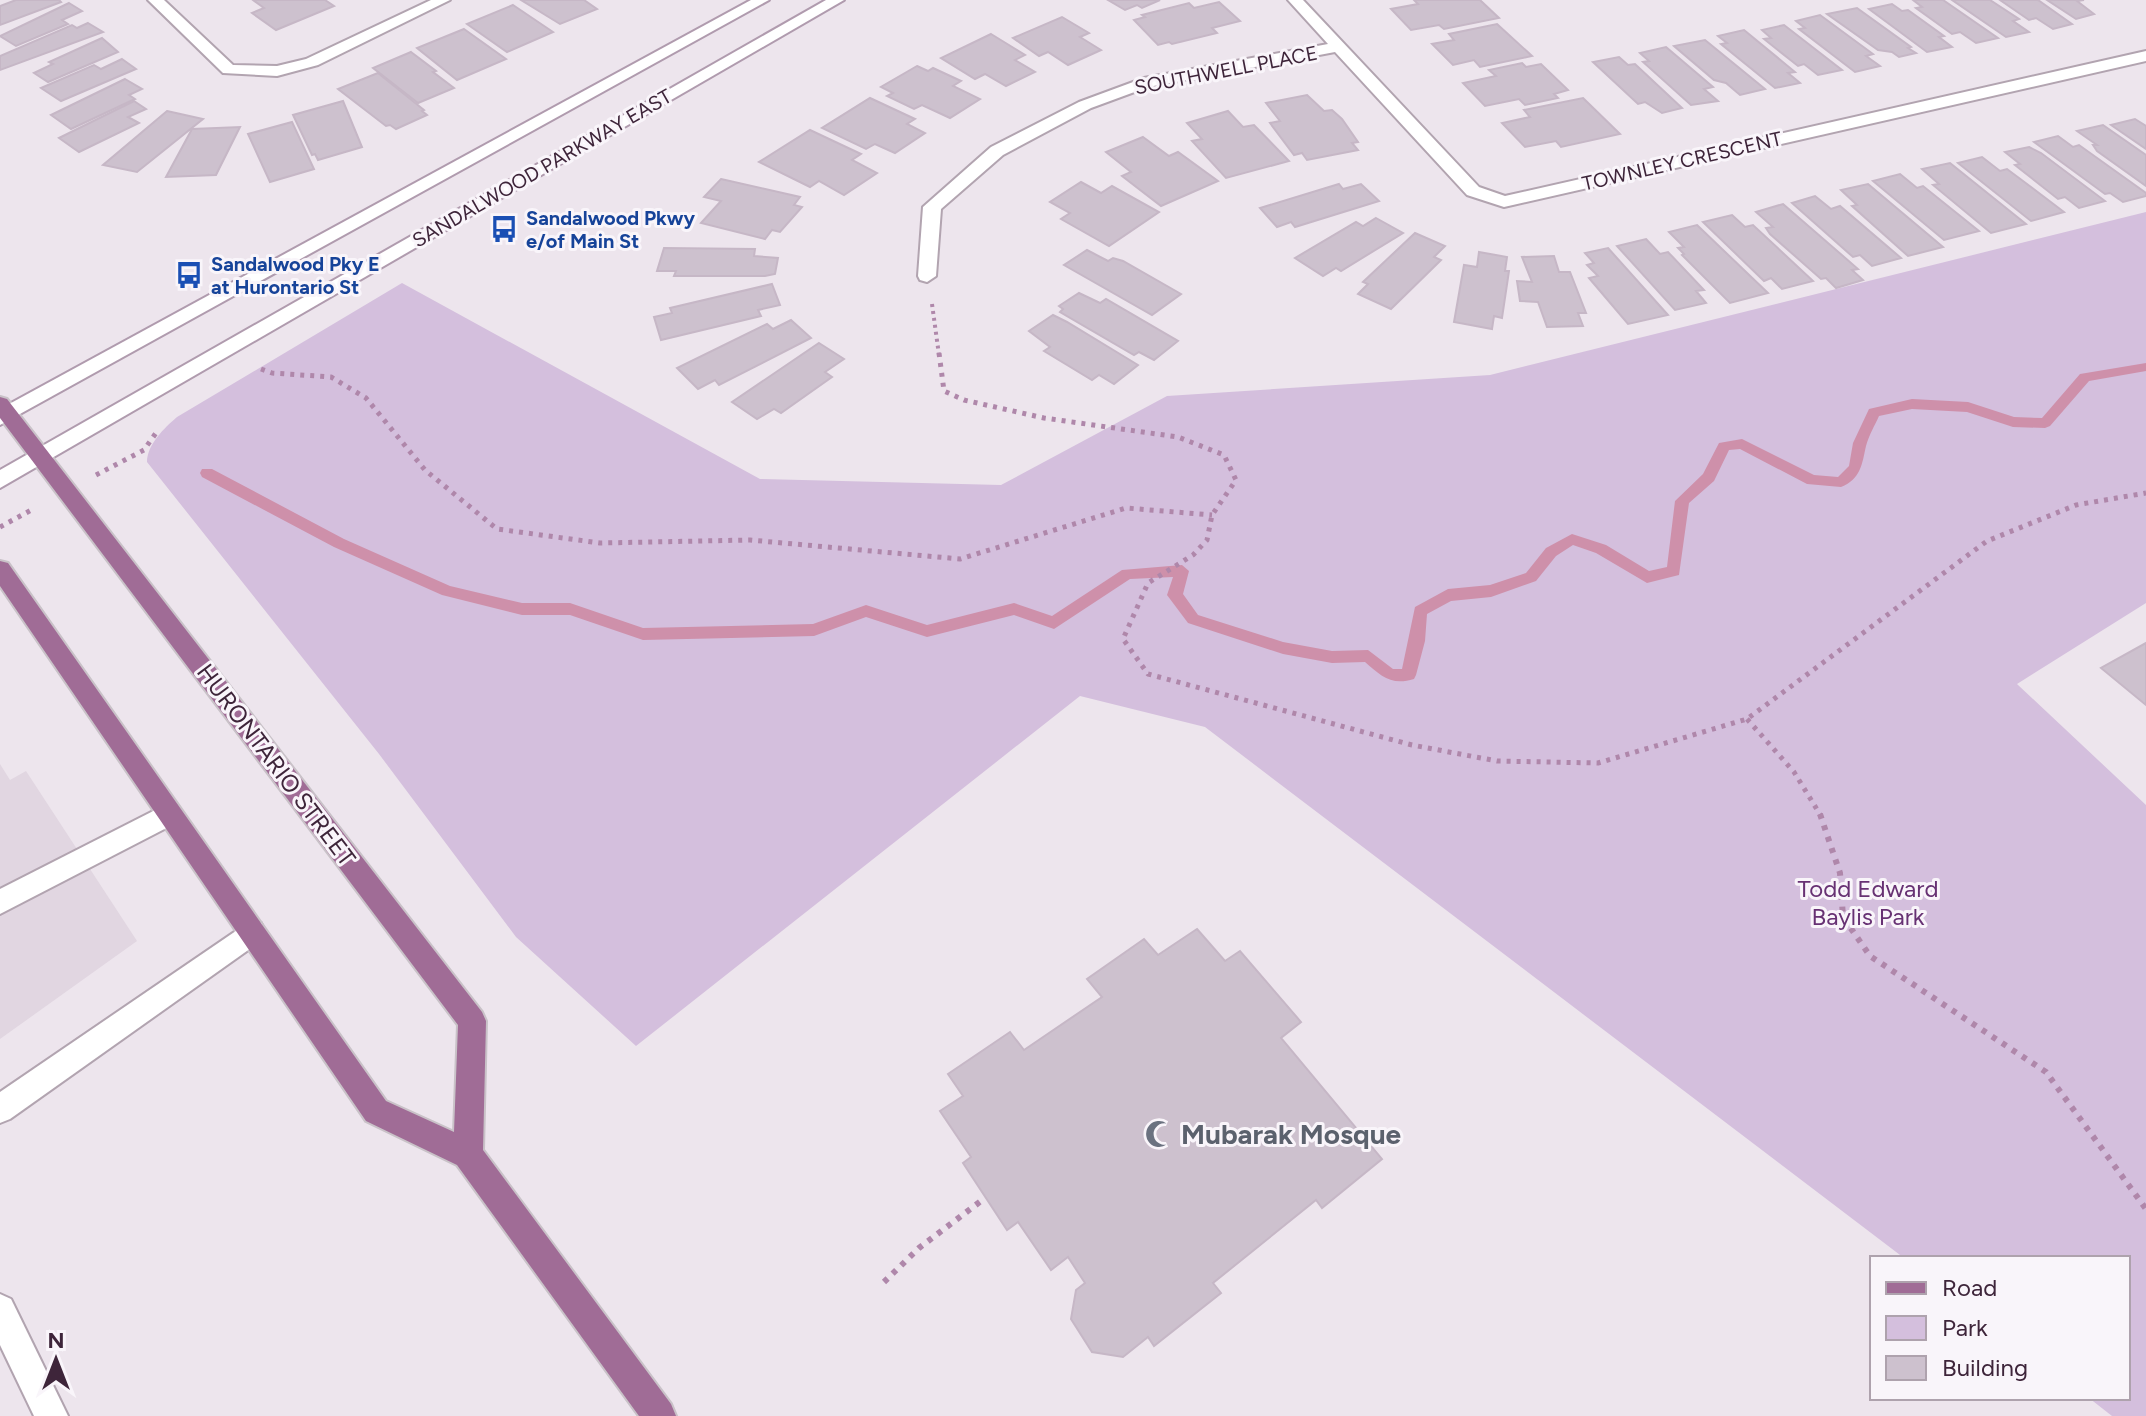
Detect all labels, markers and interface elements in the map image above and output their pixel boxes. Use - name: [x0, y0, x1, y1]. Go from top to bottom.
- street label: SOUTHWELL PLACE: [1132, 40, 1320, 100]
- street label: SANDALWOOD PARKWAY EAST: [408, 84, 676, 252]
- street label: TOWNLEY CRESCENT: [1580, 126, 1784, 196]
- place label: Sandalwood Pkwy e/of Main St: [526, 206, 695, 253]
- bus stop icon: Sandalwood Pkwy e/of Main St: [489, 214, 519, 244]
- place label: Sandalwood Pky E at Hurontario St: [211, 252, 380, 299]
- bus stop icon: Sandalwood Pky E at Hurontario St: [174, 260, 204, 290]
- street label: HURONTARIO STREET: [191, 658, 362, 872]
- park label: Todd Edward Baylis Park: [1798, 874, 1938, 931]
- place label: Mubarak Mosque: [1181, 1117, 1401, 1151]
- mosque icon: Mubarak Mosque: [1144, 1119, 1174, 1149]
- legend: [1870, 1256, 2130, 1400]
- text: Road: [1942, 1273, 1997, 1302]
- text: Park: [1942, 1313, 1988, 1342]
- north arrow: [16, 1320, 96, 1400]
- text: N: [47, 1327, 65, 1354]
- text: Building: [1942, 1353, 2028, 1382]

